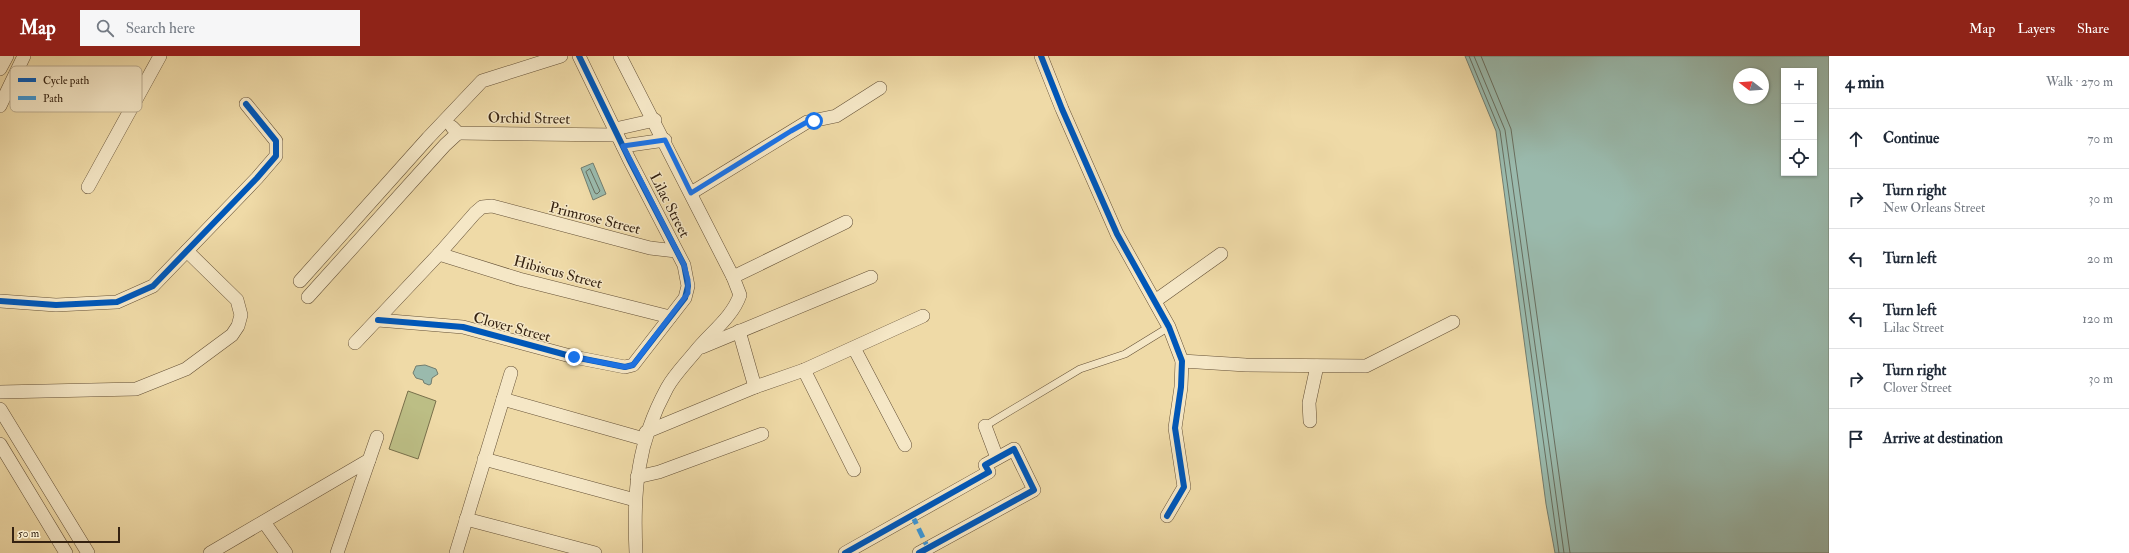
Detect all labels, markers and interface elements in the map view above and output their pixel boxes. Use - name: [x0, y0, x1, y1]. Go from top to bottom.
- search box: [80, 10, 360, 46]
- text: Map: [20, 16, 56, 40]
- icon: search: [94, 17, 116, 39]
- text: Search here: [126, 19, 195, 38]
- text: Map: [1969, 20, 1995, 37]
- text: Layers: [2017, 20, 2055, 37]
- text: Share: [2077, 20, 2109, 37]
- legend: [10, 66, 142, 112]
- north arrow: [1733, 68, 1769, 104]
- map controls: [1781, 68, 1817, 176]
- button: +: [1781, 68, 1817, 104]
- text: 4 min: [1845, 72, 1884, 93]
- text: Cycle path: [43, 74, 89, 88]
- text: Walk · 270 m: [2046, 74, 2113, 90]
- text: Path: [43, 92, 63, 105]
- button: −: [1781, 104, 1817, 140]
- street label: Orchid Street: [488, 108, 570, 129]
- route start: [805, 112, 823, 130]
- icon: ahead: [1845, 128, 1867, 150]
- text: Continue: [1883, 129, 1939, 148]
- text: 70 m: [2088, 131, 2113, 147]
- button: locate: [1781, 140, 1817, 176]
- street label: Lilac Street: [645, 170, 694, 241]
- text: Turn right: [1883, 181, 1946, 200]
- icon: right: [1845, 188, 1867, 210]
- text: 30 m: [2089, 191, 2113, 207]
- street label: Primrose Street: [547, 198, 643, 239]
- text: New Orleans Street: [1883, 200, 1985, 216]
- icon: left: [1845, 248, 1867, 270]
- text: Turn left: [1883, 249, 1937, 268]
- text: 20 m: [2087, 251, 2113, 267]
- street label: Hibiscus Street: [511, 252, 604, 293]
- text: Turn left: [1883, 301, 1937, 320]
- street label: Clover Street: [471, 308, 553, 347]
- icon: left: [1845, 308, 1867, 330]
- text: 120 m: [2082, 311, 2113, 327]
- text: Lilac Street: [1883, 320, 1944, 336]
- route end: [565, 348, 583, 366]
- text: Turn right: [1883, 361, 1946, 380]
- icon: right: [1845, 368, 1867, 390]
- text: 30 m: [2089, 371, 2113, 387]
- text: Clover Street: [1883, 380, 1952, 396]
- icon: arrive: [1845, 428, 1867, 450]
- text: Arrive at destination: [1883, 429, 2003, 448]
- scale bar: [12, 525, 120, 544]
- text: 50 m: [18, 527, 39, 540]

